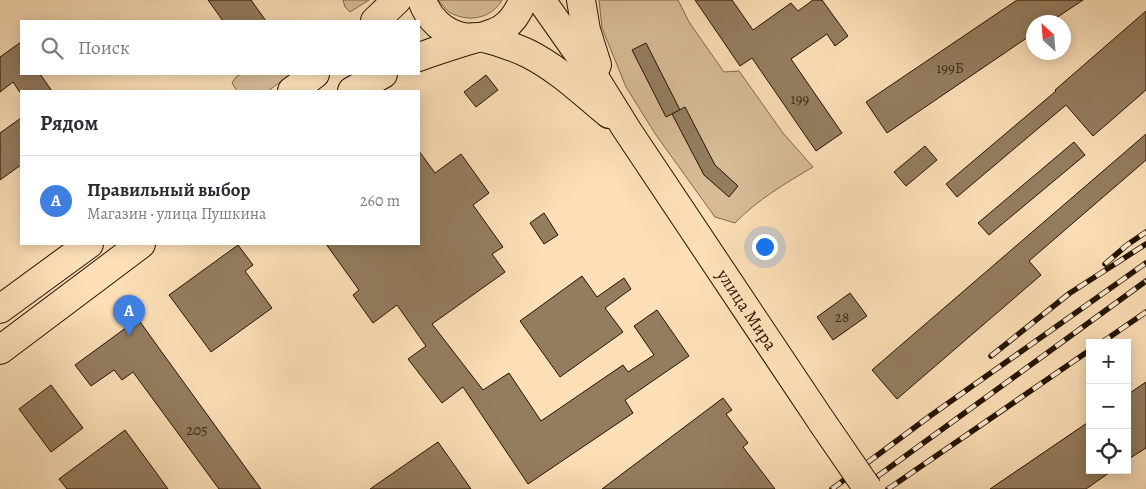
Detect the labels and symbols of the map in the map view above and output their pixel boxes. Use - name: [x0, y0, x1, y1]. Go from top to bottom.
- north arrow: [1026, 15, 1071, 60]
- house number: 199Б: [936, 58, 964, 78]
- house number: 199: [791, 89, 810, 109]
- your location: [752, 234, 778, 260]
- street label: улица Мира: [711, 264, 783, 356]
- pin: A: [113, 295, 145, 336]
- house number: 28: [835, 307, 849, 327]
- house number: 205: [186, 420, 208, 440]

